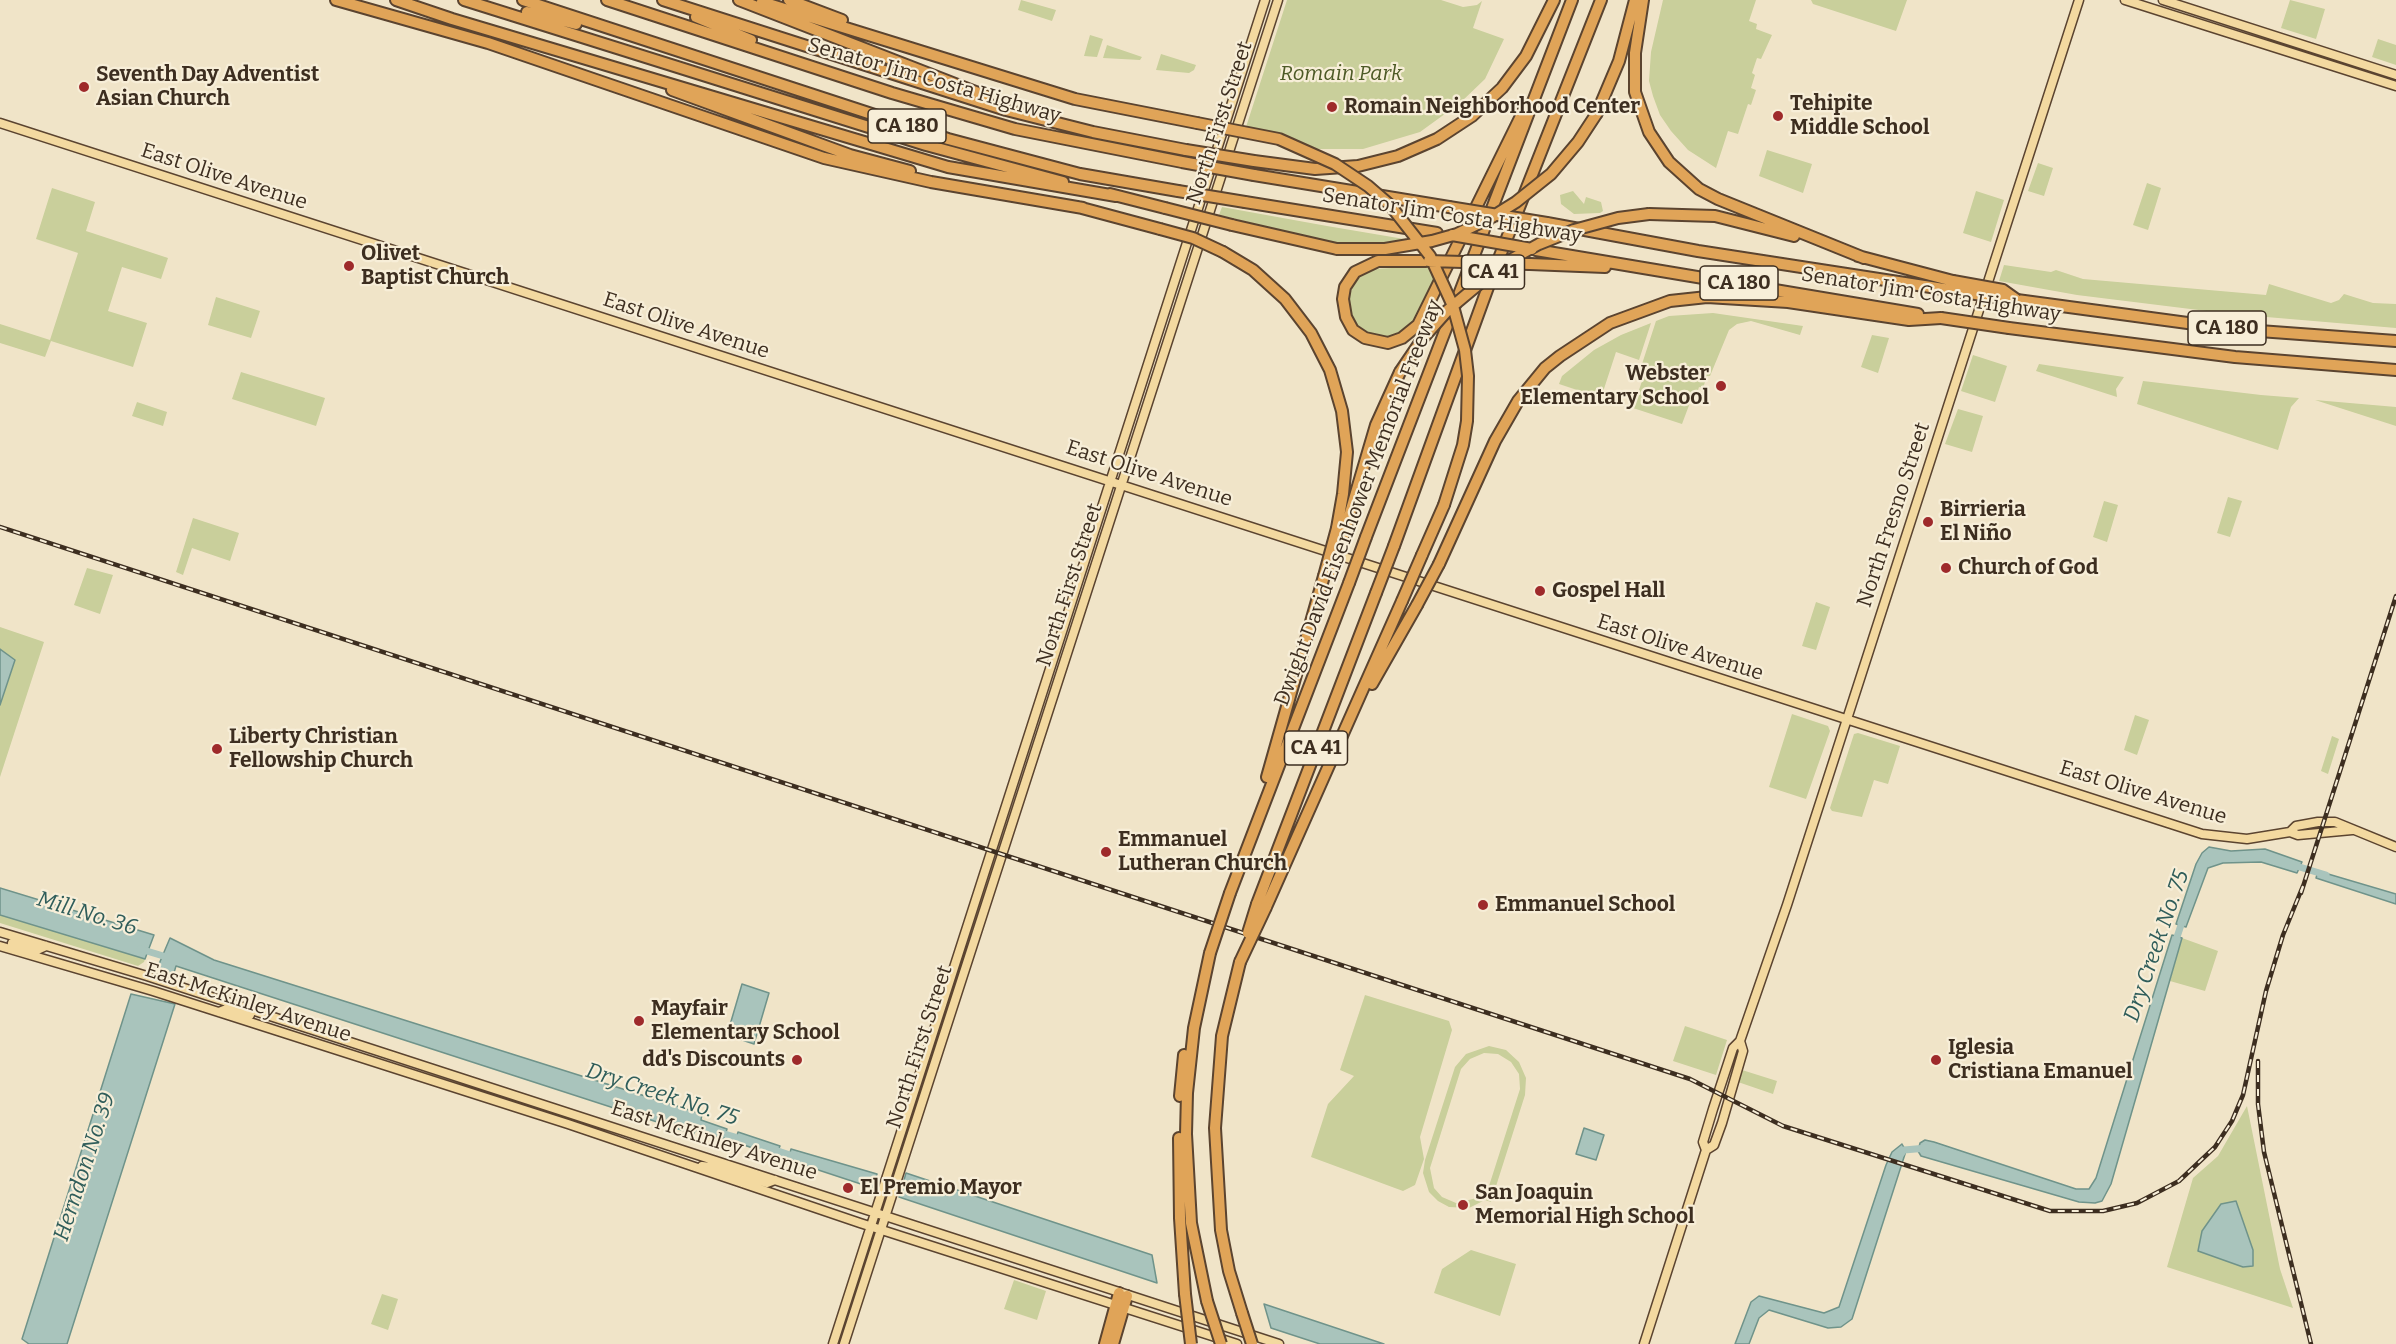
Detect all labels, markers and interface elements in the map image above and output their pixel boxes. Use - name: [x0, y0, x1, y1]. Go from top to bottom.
- street label: Senator Jim Costa Highway: [804, 33, 1064, 129]
- street label: North First Street: [1182, 38, 1258, 208]
- park label: Romain Park: [1280, 61, 1402, 87]
- place label: Seventh Day Adventist Asian Church: [96, 62, 319, 112]
- marker: Seventh Day Adventist Asian Church: [77, 80, 91, 94]
- place label: Tehipite Middle School: [1790, 91, 1929, 141]
- place label: Romain Neighborhood Center: [1344, 94, 1640, 120]
- marker: Romain Neighborhood Center: [1325, 100, 1339, 114]
- road number: CA 180: [868, 109, 946, 143]
- marker: Tehipite Middle School: [1771, 109, 1785, 123]
- street label: East Olive Avenue: [138, 138, 310, 216]
- street label: Senator Jim Costa Highway: [1320, 183, 1584, 249]
- place label: Olivet Baptist Church: [361, 241, 509, 291]
- road number: CA 41: [1462, 255, 1524, 289]
- marker: Olivet Baptist Church: [342, 259, 356, 273]
- street label: Senator Jim Costa Highway: [1799, 262, 2063, 328]
- road number: CA 180: [1700, 266, 1778, 300]
- street label: East Olive Avenue: [600, 287, 772, 365]
- street label: Dwight David Eisenhower Memorial Freeway: [1270, 296, 1448, 710]
- road number: CA 180: [2188, 311, 2266, 345]
- place label: Webster Elementary School: [1520, 361, 1709, 411]
- marker: Webster Elementary School: [1714, 379, 1728, 393]
- street label: North Fresno Street: [1852, 419, 1936, 611]
- street label: East Olive Avenue: [1063, 435, 1235, 513]
- place label: Birrieria El Niño: [1940, 497, 2026, 547]
- street label: North First Street: [1032, 500, 1108, 670]
- marker: Birrieria El Niño: [1921, 515, 1935, 529]
- place label: Church of God: [1958, 555, 2098, 581]
- marker: Church of God: [1939, 561, 1953, 575]
- place label: Gospel Hall: [1552, 578, 1665, 604]
- marker: Gospel Hall: [1533, 584, 1547, 598]
- street label: East Olive Avenue: [1594, 609, 1766, 687]
- place label: Liberty Christian Fellowship Church: [229, 724, 413, 774]
- road number: CA 41: [1284, 731, 1348, 765]
- marker: Liberty Christian Fellowship Church: [210, 742, 224, 756]
- street label: East Olive Avenue: [2056, 756, 2230, 830]
- place label: Emmanuel Lutheran Church: [1118, 827, 1287, 877]
- marker: Emmanuel Lutheran Church: [1099, 845, 1113, 859]
- water label: Dry Creek No. 75: [2119, 867, 2195, 1025]
- water label: Mill No. 36: [34, 886, 140, 942]
- place label: Emmanuel School: [1495, 892, 1675, 918]
- marker: Emmanuel School: [1476, 898, 1490, 912]
- street label: East McKinley Avenue: [142, 958, 354, 1048]
- street label: North First Street: [882, 962, 958, 1132]
- place label: Mayfair Elementary School: [651, 996, 840, 1046]
- marker: Mayfair Elementary School: [632, 1014, 646, 1028]
- place label: Iglesia Cristiana Emanuel: [1948, 1035, 2133, 1085]
- place label: dd's Discounts: [642, 1047, 785, 1073]
- marker: dd's Discounts: [790, 1053, 804, 1067]
- marker: Iglesia Cristiana Emanuel: [1929, 1053, 1943, 1067]
- water label: Dry Creek No. 75: [582, 1058, 742, 1132]
- water label: Herndon No. 39: [49, 1089, 121, 1245]
- street label: East McKinley Avenue: [608, 1096, 820, 1186]
- place label: El Premio Mayor: [860, 1175, 1022, 1201]
- place label: San Joaquin Memorial High School: [1475, 1180, 1695, 1230]
- marker: El Premio Mayor: [841, 1181, 855, 1195]
- marker: San Joaquin Memorial High School: [1456, 1198, 1470, 1212]

